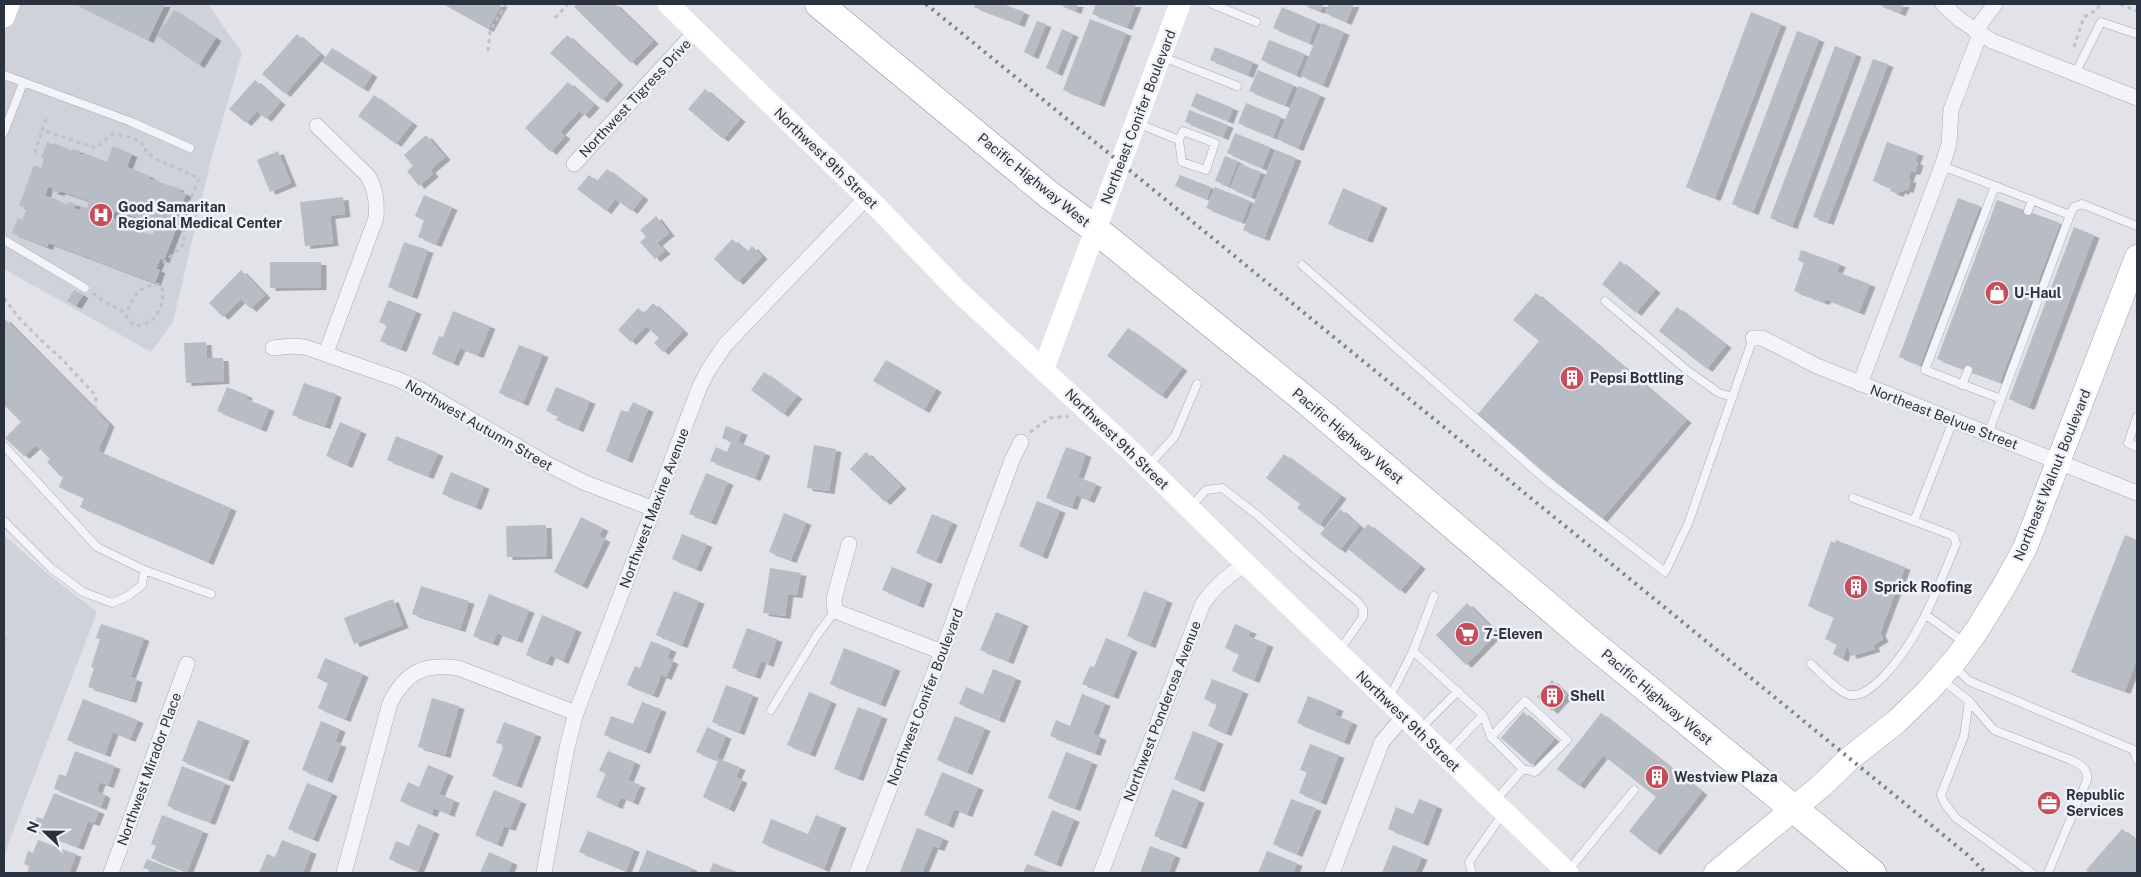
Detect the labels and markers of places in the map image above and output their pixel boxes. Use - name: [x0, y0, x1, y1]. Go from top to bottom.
- place label: Good Samaritan Regional Medical Center: [118, 199, 282, 231]
- hospital icon: Good Samaritan Regional Medical Center: [88, 202, 114, 228]
- shop icon: U-Haul: [1984, 280, 2010, 306]
- place label: U-Haul: [2014, 285, 2062, 301]
- building icon: Pepsi Bottling: [1559, 365, 1585, 391]
- place label: Pepsi Bottling: [1590, 370, 1684, 386]
- building icon: Sprick Roofing: [1843, 574, 1869, 600]
- place label: Sprick Roofing: [1874, 579, 1973, 595]
- supermarket icon: 7-Eleven: [1454, 621, 1480, 647]
- place label: 7-Eleven: [1484, 626, 1543, 642]
- building icon: Shell: [1539, 683, 1565, 709]
- place label: Shell: [1570, 688, 1605, 704]
- building icon: Westview Plaza: [1644, 764, 1670, 790]
- place label: Westview Plaza: [1674, 769, 1778, 785]
- place label: Republic Services: [2066, 787, 2125, 819]
- office icon: Republic Services: [2036, 790, 2062, 816]

